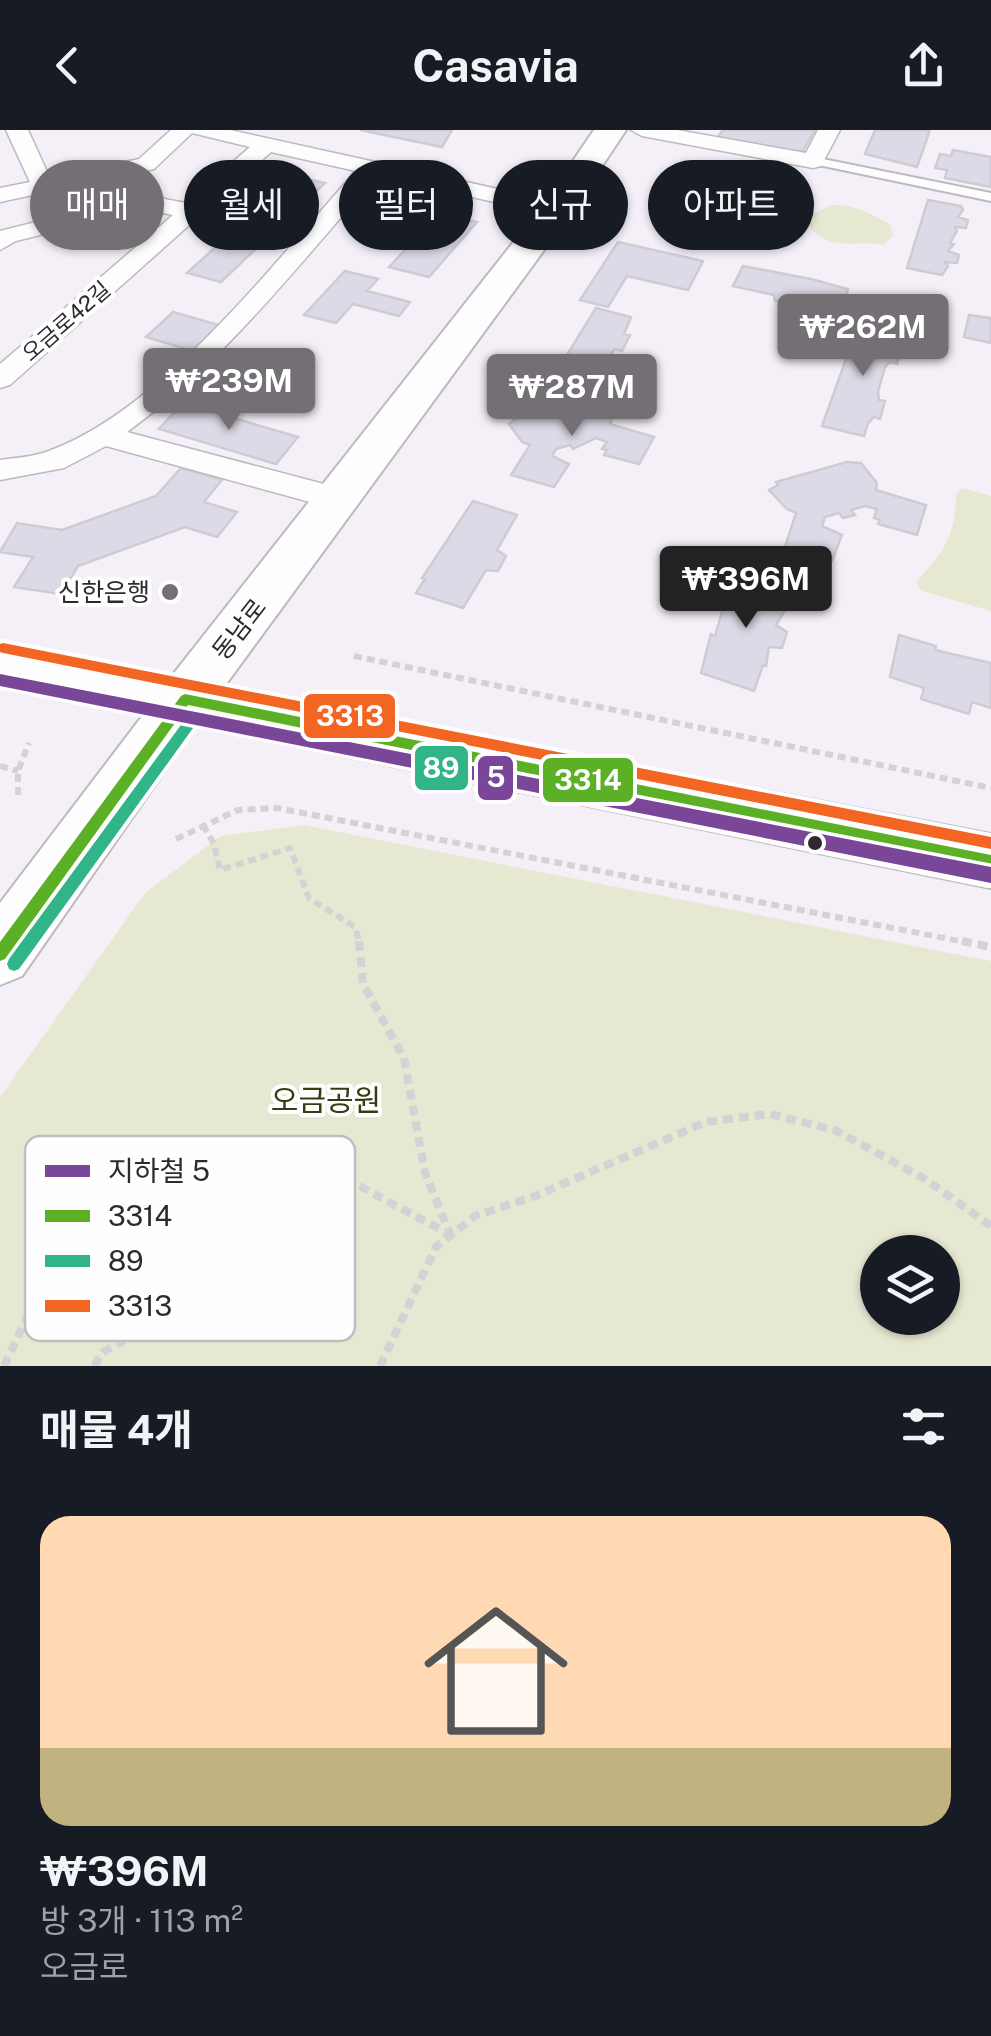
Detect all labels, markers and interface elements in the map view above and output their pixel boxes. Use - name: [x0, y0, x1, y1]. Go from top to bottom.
- icon: back: [40, 38, 95, 93]
- icon: share: [896, 38, 951, 93]
- text: Casavia: [412, 39, 579, 92]
- chip: 매매: [30, 160, 164, 250]
- chip: 월세: [184, 160, 319, 250]
- chip: 필터: [339, 160, 473, 250]
- chip: 신규: [493, 160, 628, 250]
- chip: 아파트: [648, 160, 814, 250]
- street label: 오금로42길: [17, 276, 115, 366]
- pin: ₩262M: [793, 294, 933, 379]
- text: ₩262M: [800, 308, 926, 345]
- pin: ₩239M: [159, 348, 299, 433]
- pin: ₩287M: [502, 354, 642, 439]
- text: ₩239M: [165, 362, 293, 399]
- text: ₩287M: [509, 368, 635, 405]
- pin: ₩396M: [676, 546, 816, 631]
- text: ₩396M: [682, 560, 810, 597]
- place label: 신한은행: [58, 577, 150, 607]
- marker: 신한은행: [159, 581, 181, 603]
- street label: 동남로: [206, 593, 272, 665]
- line badge: 3313: [302, 692, 397, 740]
- text: 3313: [316, 699, 384, 732]
- line badge: 89: [413, 744, 470, 792]
- text: 89: [422, 751, 460, 784]
- line badge: 5: [476, 754, 515, 802]
- line badge: 3314: [541, 756, 635, 804]
- text: 5: [487, 760, 505, 793]
- text: 3314: [554, 763, 622, 796]
- unlabelled marker: [805, 833, 825, 853]
- park label: 오금공원: [271, 1082, 381, 1118]
- legend: [25, 1136, 355, 1341]
- text: 지하철 5: [108, 1154, 210, 1187]
- text: 3314: [108, 1199, 172, 1232]
- map controls: [860, 1235, 960, 1335]
- button: layers: [860, 1235, 960, 1335]
- text: 89: [108, 1244, 143, 1277]
- text: 3313: [108, 1289, 172, 1322]
- icon: filters: [896, 1399, 951, 1454]
- text: 매물 4개: [40, 1405, 193, 1454]
- icon: home: [406, 1581, 586, 1761]
- text: ₩396M: [40, 1846, 209, 1895]
- text: 방 3개 · 113 m²: [40, 1902, 243, 1939]
- text: 오금로: [40, 1948, 128, 1985]

